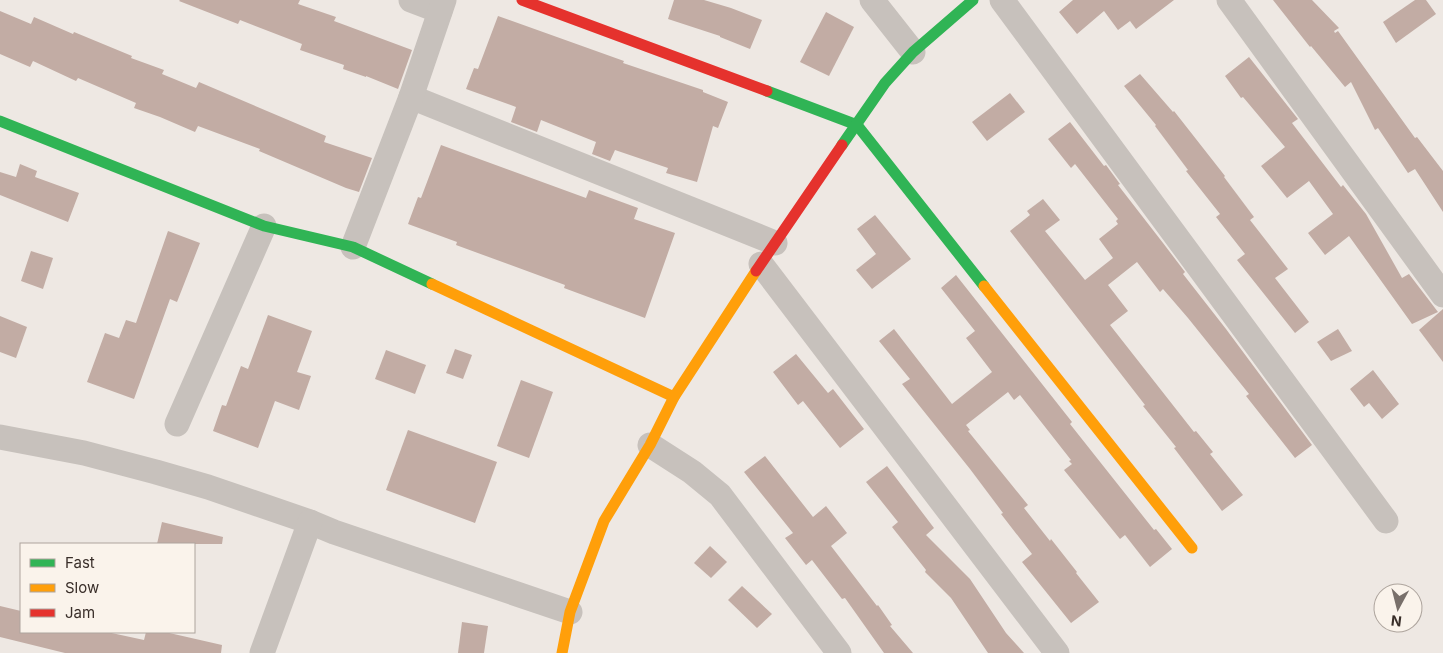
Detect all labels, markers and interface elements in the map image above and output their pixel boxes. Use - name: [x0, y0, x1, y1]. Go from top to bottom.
- legend: [20, 543, 195, 633]
- text: Fast: [65, 553, 95, 572]
- text: Slow: [65, 578, 99, 597]
- north arrow: [1373, 583, 1423, 633]
- text: Jam: [65, 603, 95, 622]
- text: N: [1390, 612, 1403, 630]

